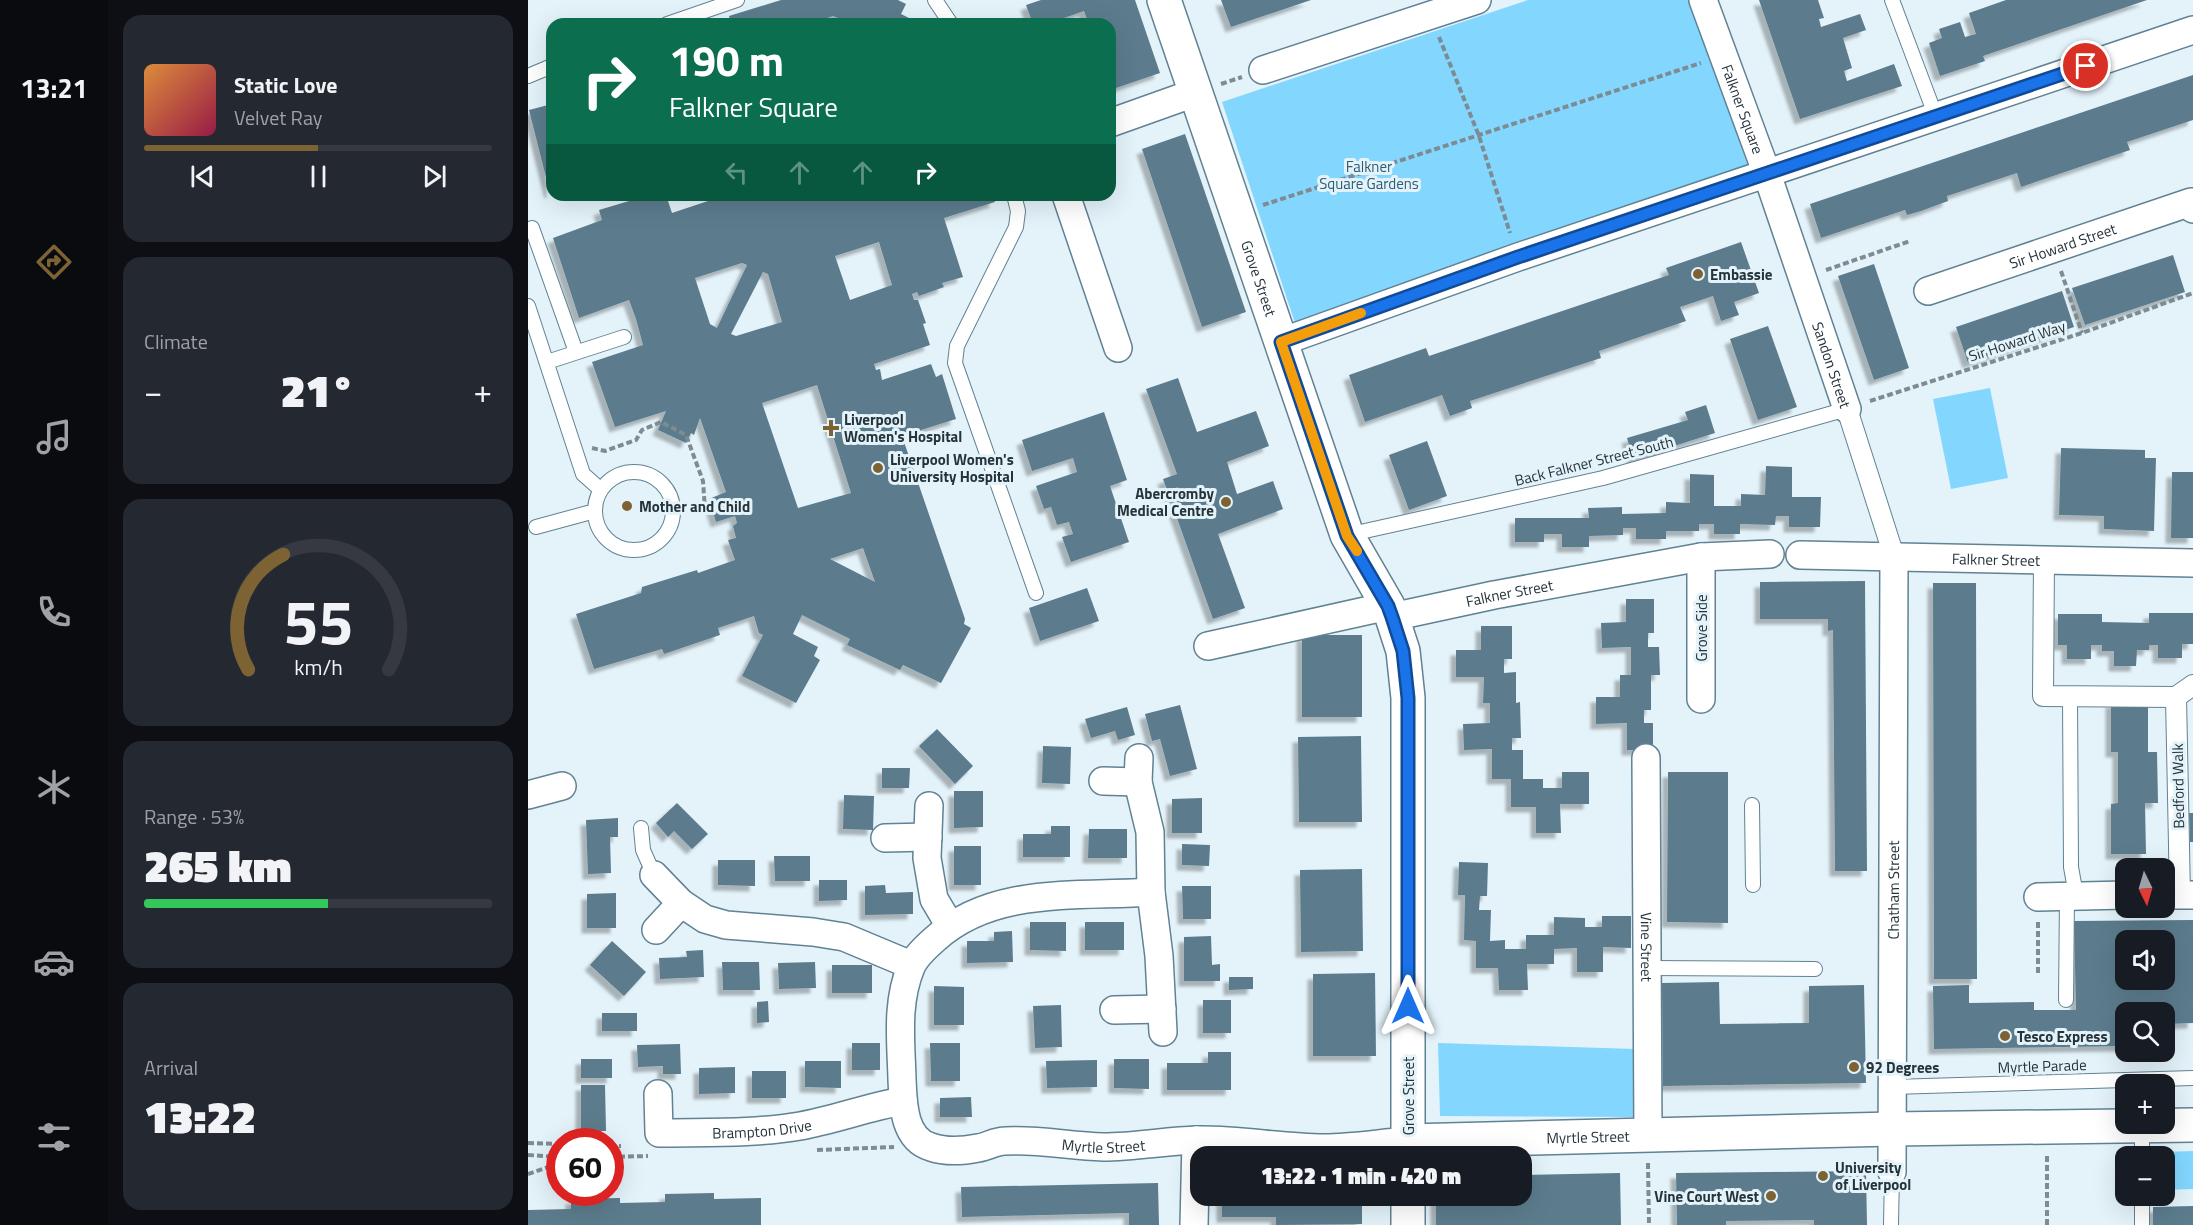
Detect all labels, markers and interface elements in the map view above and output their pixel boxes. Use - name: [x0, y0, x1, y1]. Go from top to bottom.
- text: 190 m: [669, 28, 784, 92]
- pin: [2060, 40, 2111, 91]
- icon: right: [570, 42, 648, 120]
- icon: arrive: [2069, 49, 2102, 82]
- street label: Falkner Square: [1716, 61, 1770, 157]
- text: 13:21: [20, 67, 88, 108]
- text: Static Love: [234, 68, 337, 102]
- text: Falkner Square: [669, 86, 838, 127]
- text: Velvet Ray: [234, 102, 323, 133]
- park label: Falkner Square Gardens: [1319, 155, 1419, 195]
- icon: left: [720, 156, 753, 189]
- icon: ahead: [783, 156, 816, 189]
- icon: ahead: [846, 156, 879, 189]
- icon: right: [909, 156, 942, 189]
- icon: previous: [186, 160, 219, 193]
- icon: pause: [302, 160, 335, 193]
- icon: next: [418, 160, 451, 193]
- street label: Sir Howard Street: [2006, 216, 2120, 274]
- street label: Grove Street: [1236, 237, 1283, 320]
- icon: directions: [33, 241, 75, 283]
- place label: Embassie: [1710, 263, 1773, 286]
- marker: Embassie: [1691, 267, 1705, 281]
- street label: Sir Howard Way: [1966, 315, 2068, 367]
- street label: Sandon Street: [1807, 319, 1858, 412]
- text: Climate: [144, 326, 208, 357]
- text: 21°: [281, 356, 355, 424]
- text: −: [144, 366, 162, 416]
- text: +: [474, 366, 492, 416]
- place label: Liverpool Women's Hospital: [844, 408, 962, 448]
- icon: music: [33, 416, 75, 458]
- marker: Liverpool Women's Hospital: [822, 419, 840, 437]
- street label: Back Falkner Street South: [1512, 430, 1676, 492]
- place label: Liverpool Women's University Hospital: [890, 448, 1014, 488]
- marker: Liverpool Women's University Hospital: [871, 461, 885, 475]
- place label: Abercromby Medical Centre: [1117, 482, 1214, 522]
- place label: Mother and Child: [639, 495, 750, 518]
- marker: Abercromby Medical Centre: [1219, 495, 1233, 509]
- marker: Mother and Child: [620, 499, 634, 513]
- street label: Falkner Street: [1952, 547, 2041, 571]
- text: 55: [283, 573, 353, 668]
- street label: Falkner Street: [1464, 573, 1556, 612]
- icon: phone: [33, 591, 75, 633]
- street label: Grove Side: [1690, 595, 1713, 661]
- text: km/h: [294, 651, 342, 683]
- street label: Bedford Walk: [2166, 743, 2190, 829]
- icon: climate: [33, 766, 75, 808]
- text: Range · 53%: [144, 801, 244, 832]
- text: 265 km: [144, 831, 292, 899]
- street label: Chatham Street: [1881, 840, 1905, 940]
- north arrow: [2115, 858, 2175, 918]
- map controls: [2115, 858, 2175, 1206]
- street label: Vine Street: [1635, 912, 1659, 983]
- button: sound: [2115, 930, 2175, 990]
- icon: car: [33, 941, 75, 983]
- position arrow: [1376, 974, 1440, 1038]
- button: search: [2115, 1002, 2175, 1062]
- place label: Tesco Express: [2017, 1025, 2107, 1048]
- marker: Tesco Express: [1998, 1029, 2012, 1043]
- text: Arrival: [144, 1052, 198, 1083]
- street label: Myrtle Parade: [1997, 1053, 2087, 1079]
- street label: Grove Street: [1397, 1056, 1420, 1135]
- place label: 92 Degrees: [1866, 1056, 1939, 1079]
- marker: 92 Degrees: [1847, 1060, 1861, 1074]
- button: +: [2115, 1074, 2175, 1134]
- text: 13:22: [144, 1082, 256, 1150]
- street label: Brampton Drive: [712, 1113, 814, 1144]
- icon: filters: [33, 1116, 75, 1158]
- street label: Myrtle Street: [1546, 1124, 1631, 1149]
- speed limit sign: 60: [546, 1128, 624, 1206]
- street label: Myrtle Street: [1061, 1132, 1147, 1159]
- button: −: [2115, 1146, 2175, 1206]
- place label: University of Liverpool: [1835, 1156, 1911, 1196]
- text: 13:22 · 1 min · 420 m: [1261, 1159, 1461, 1193]
- marker: University of Liverpool: [1816, 1169, 1830, 1183]
- place label: Vine Court West: [1654, 1185, 1760, 1208]
- marker: Vine Court West: [1764, 1189, 1778, 1203]

